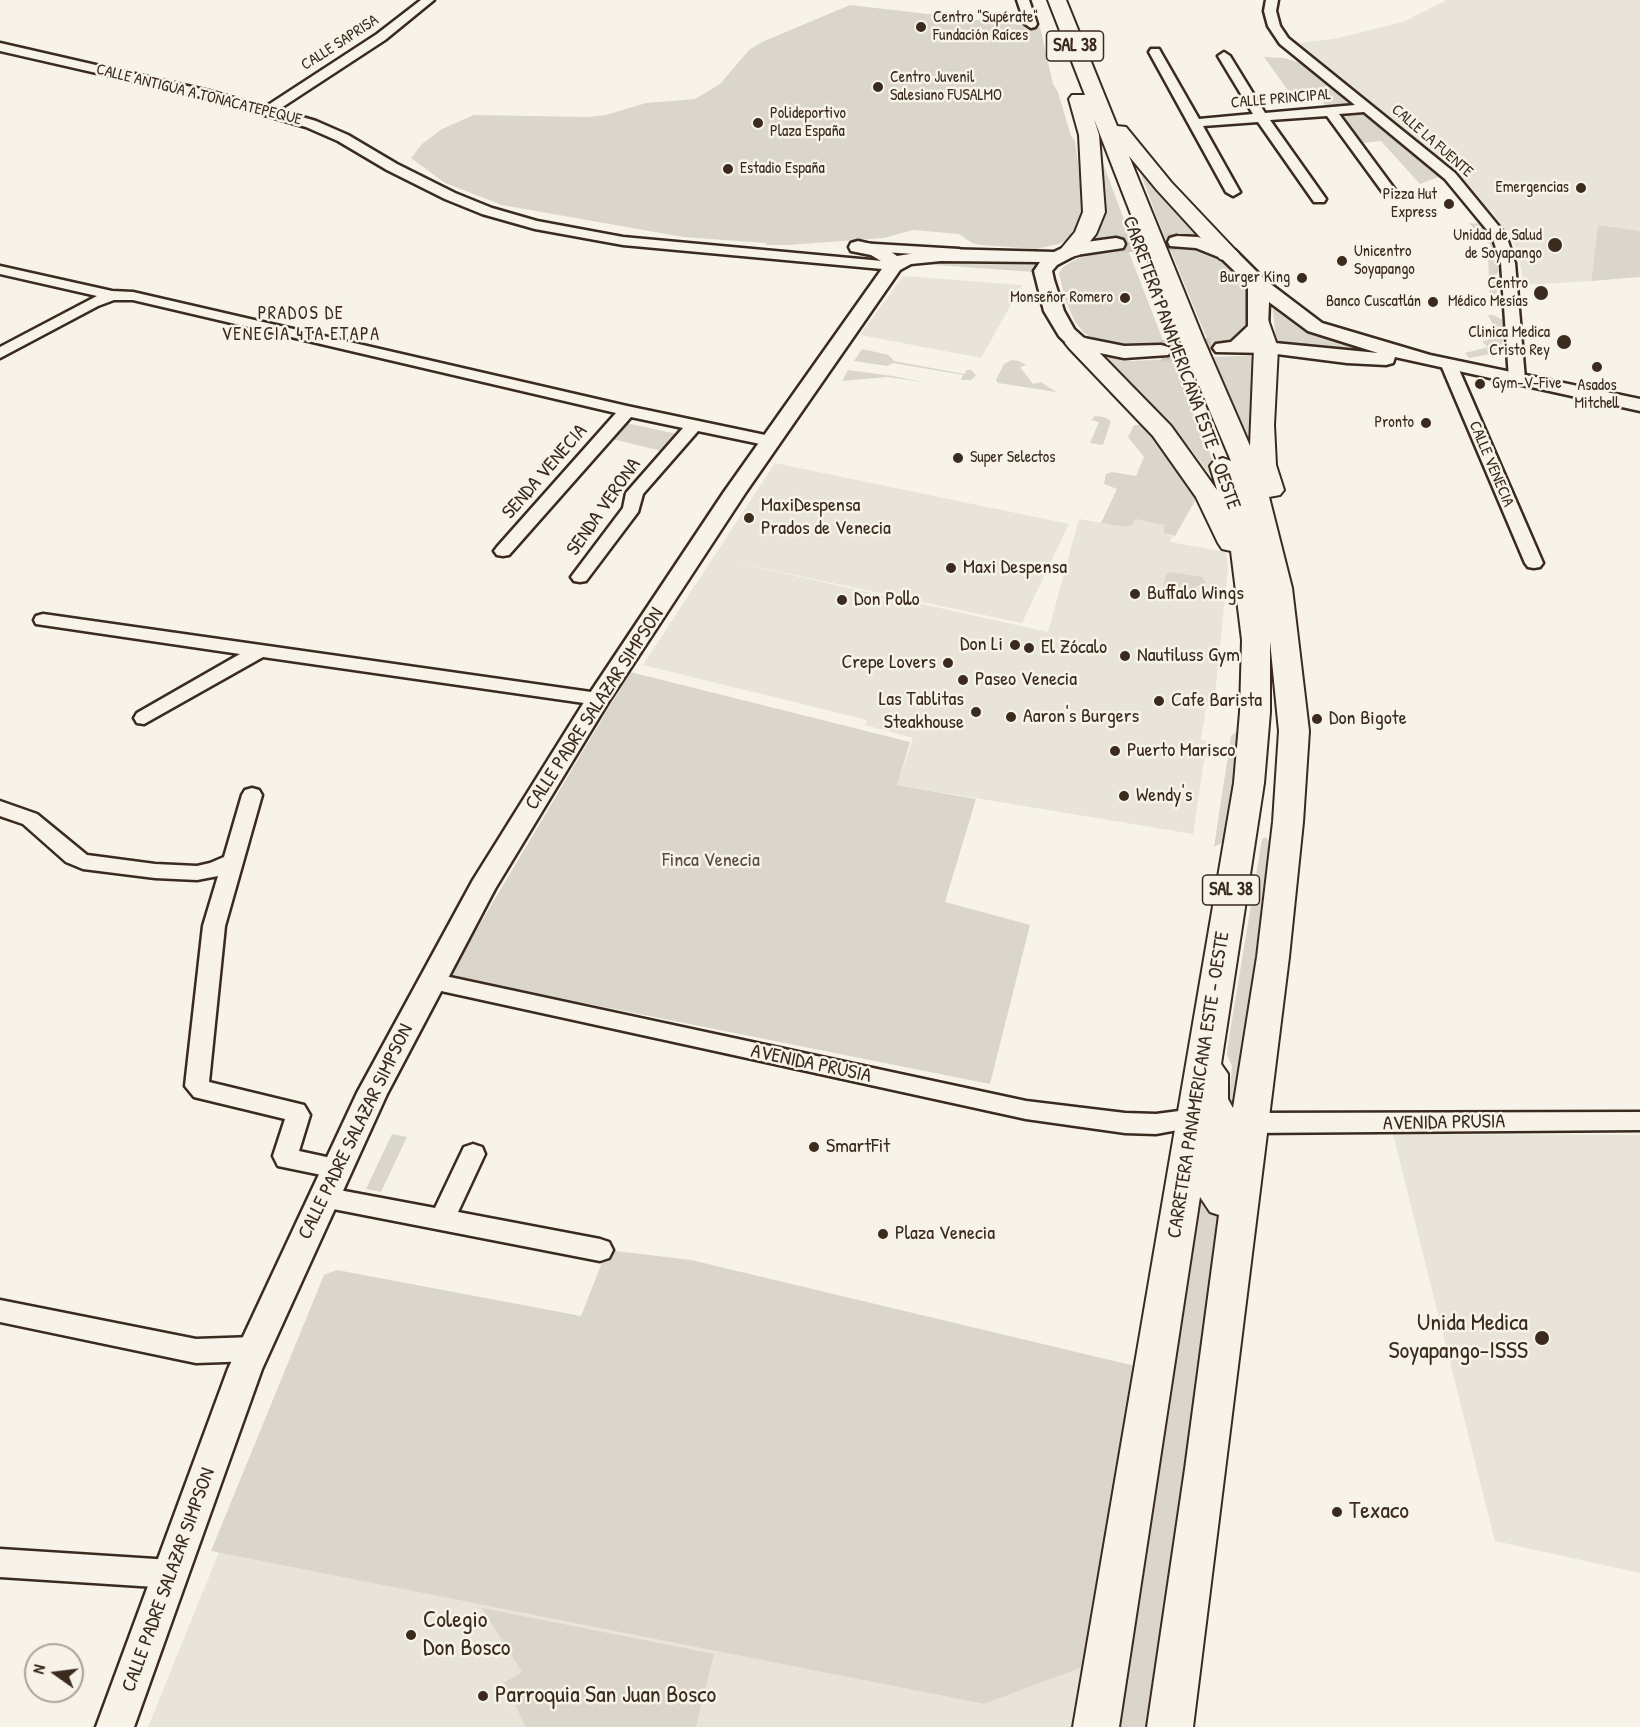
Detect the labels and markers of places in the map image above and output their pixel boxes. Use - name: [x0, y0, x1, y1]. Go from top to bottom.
- place label: Centro "Supérate" Fundación Raíces: [933, 8, 1038, 46]
- marker: Centro "Supérate" Fundación Raíces: [914, 20, 928, 34]
- place label: Centro Juvenil Salesiano FUSALMO: [890, 68, 1002, 106]
- marker: Centro Juvenil Salesiano FUSALMO: [871, 80, 885, 94]
- place label: Polideportivo Plaza España: [770, 104, 846, 142]
- marker: Polideportivo Plaza España: [751, 116, 765, 130]
- place label: Estadio España: [740, 159, 825, 179]
- marker: Estadio España: [721, 162, 735, 176]
- place label: Emergencias: [1496, 178, 1569, 198]
- marker: Emergencias: [1574, 181, 1588, 195]
- place label: Pizza Hut Express: [1383, 185, 1437, 223]
- marker: Pizza Hut Express: [1442, 197, 1456, 211]
- place label: Unidad de Salud de Soyapango: [1453, 226, 1542, 264]
- marker: Unidad de Salud de Soyapango: [1546, 236, 1564, 254]
- place label: Unicentro Soyapango: [1354, 242, 1415, 280]
- marker: Unicentro Soyapango: [1335, 254, 1349, 268]
- place label: Burger King: [1220, 268, 1290, 288]
- marker: Burger King: [1295, 271, 1309, 285]
- place label: Centro Médico Mesías: [1448, 274, 1528, 312]
- marker: Centro Médico Mesías: [1532, 284, 1550, 302]
- place label: Monseñor Romero: [1010, 288, 1113, 308]
- marker: Monseñor Romero: [1118, 291, 1132, 305]
- place label: Banco Cuscatlán: [1326, 292, 1421, 312]
- marker: Banco Cuscatlán: [1426, 295, 1440, 309]
- place label: Clinica Medica Cristo Rey: [1468, 323, 1550, 361]
- marker: Clinica Medica Cristo Rey: [1555, 333, 1573, 351]
- marker: Asados Mitchell: [1590, 360, 1604, 374]
- place label: Gym-V-Five: [1492, 374, 1562, 394]
- place label: Asados Mitchell: [1575, 376, 1619, 414]
- marker: Gym-V-Five: [1473, 377, 1487, 391]
- place label: Pronto: [1375, 413, 1414, 433]
- marker: Pronto: [1419, 416, 1433, 430]
- place label: Super Selectos: [970, 448, 1055, 468]
- marker: Super Selectos: [951, 451, 965, 465]
- place label: MaxiDespensa Prados de Venecia: [761, 494, 891, 541]
- marker: MaxiDespensa Prados de Venecia: [742, 511, 756, 525]
- place label: Maxi Despensa: [963, 556, 1067, 580]
- marker: Maxi Despensa: [944, 561, 958, 575]
- place label: Buffalo Wings: [1147, 582, 1244, 606]
- marker: Buffalo Wings: [1128, 587, 1142, 601]
- place label: Don Pollo: [854, 588, 920, 612]
- marker: Don Pollo: [835, 593, 849, 607]
- place label: Don Li: [960, 633, 1003, 657]
- place label: El Zócalo: [1041, 636, 1107, 660]
- marker: Don Li: [1008, 638, 1022, 652]
- marker: El Zócalo: [1022, 641, 1036, 655]
- place label: Nautiluss Gym: [1137, 644, 1240, 668]
- marker: Nautiluss Gym: [1118, 649, 1132, 663]
- place label: Crepe Lovers: [841, 651, 936, 675]
- marker: Crepe Lovers: [941, 656, 955, 670]
- place label: Paseo Venecia: [975, 668, 1077, 692]
- marker: Paseo Venecia: [956, 673, 970, 687]
- place label: Las Tablitas Steakhouse: [879, 688, 964, 735]
- place label: Cafe Barista: [1171, 689, 1262, 713]
- marker: Cafe Barista: [1152, 694, 1166, 708]
- marker: Las Tablitas Steakhouse: [969, 705, 983, 719]
- place label: Aaron's Burgers: [1023, 705, 1139, 729]
- place label: Don Bigote: [1329, 707, 1407, 731]
- marker: Aaron's Burgers: [1004, 710, 1018, 724]
- marker: Don Bigote: [1310, 712, 1324, 726]
- place label: Puerto Marisco: [1127, 739, 1235, 763]
- marker: Puerto Marisco: [1108, 744, 1122, 758]
- place label: Wendy's: [1136, 784, 1193, 808]
- marker: Wendy's: [1117, 789, 1131, 803]
- place label: SmartFit: [826, 1135, 890, 1159]
- marker: SmartFit: [807, 1140, 821, 1154]
- place label: Plaza Venecia: [895, 1222, 995, 1246]
- marker: Plaza Venecia: [876, 1227, 890, 1241]
- place label: Unida Medica Soyapango-ISSS: [1388, 1310, 1528, 1366]
- marker: Unida Medica Soyapango-ISSS: [1533, 1329, 1551, 1347]
- place label: Texaco: [1349, 1498, 1409, 1526]
- marker: Texaco: [1330, 1505, 1344, 1519]
- place label: Colegio Don Bosco: [423, 1607, 511, 1663]
- marker: Colegio Don Bosco: [404, 1628, 418, 1642]
- place label: Parroquia San Juan Bosco: [495, 1682, 716, 1710]
- marker: Parroquia San Juan Bosco: [476, 1689, 490, 1703]

